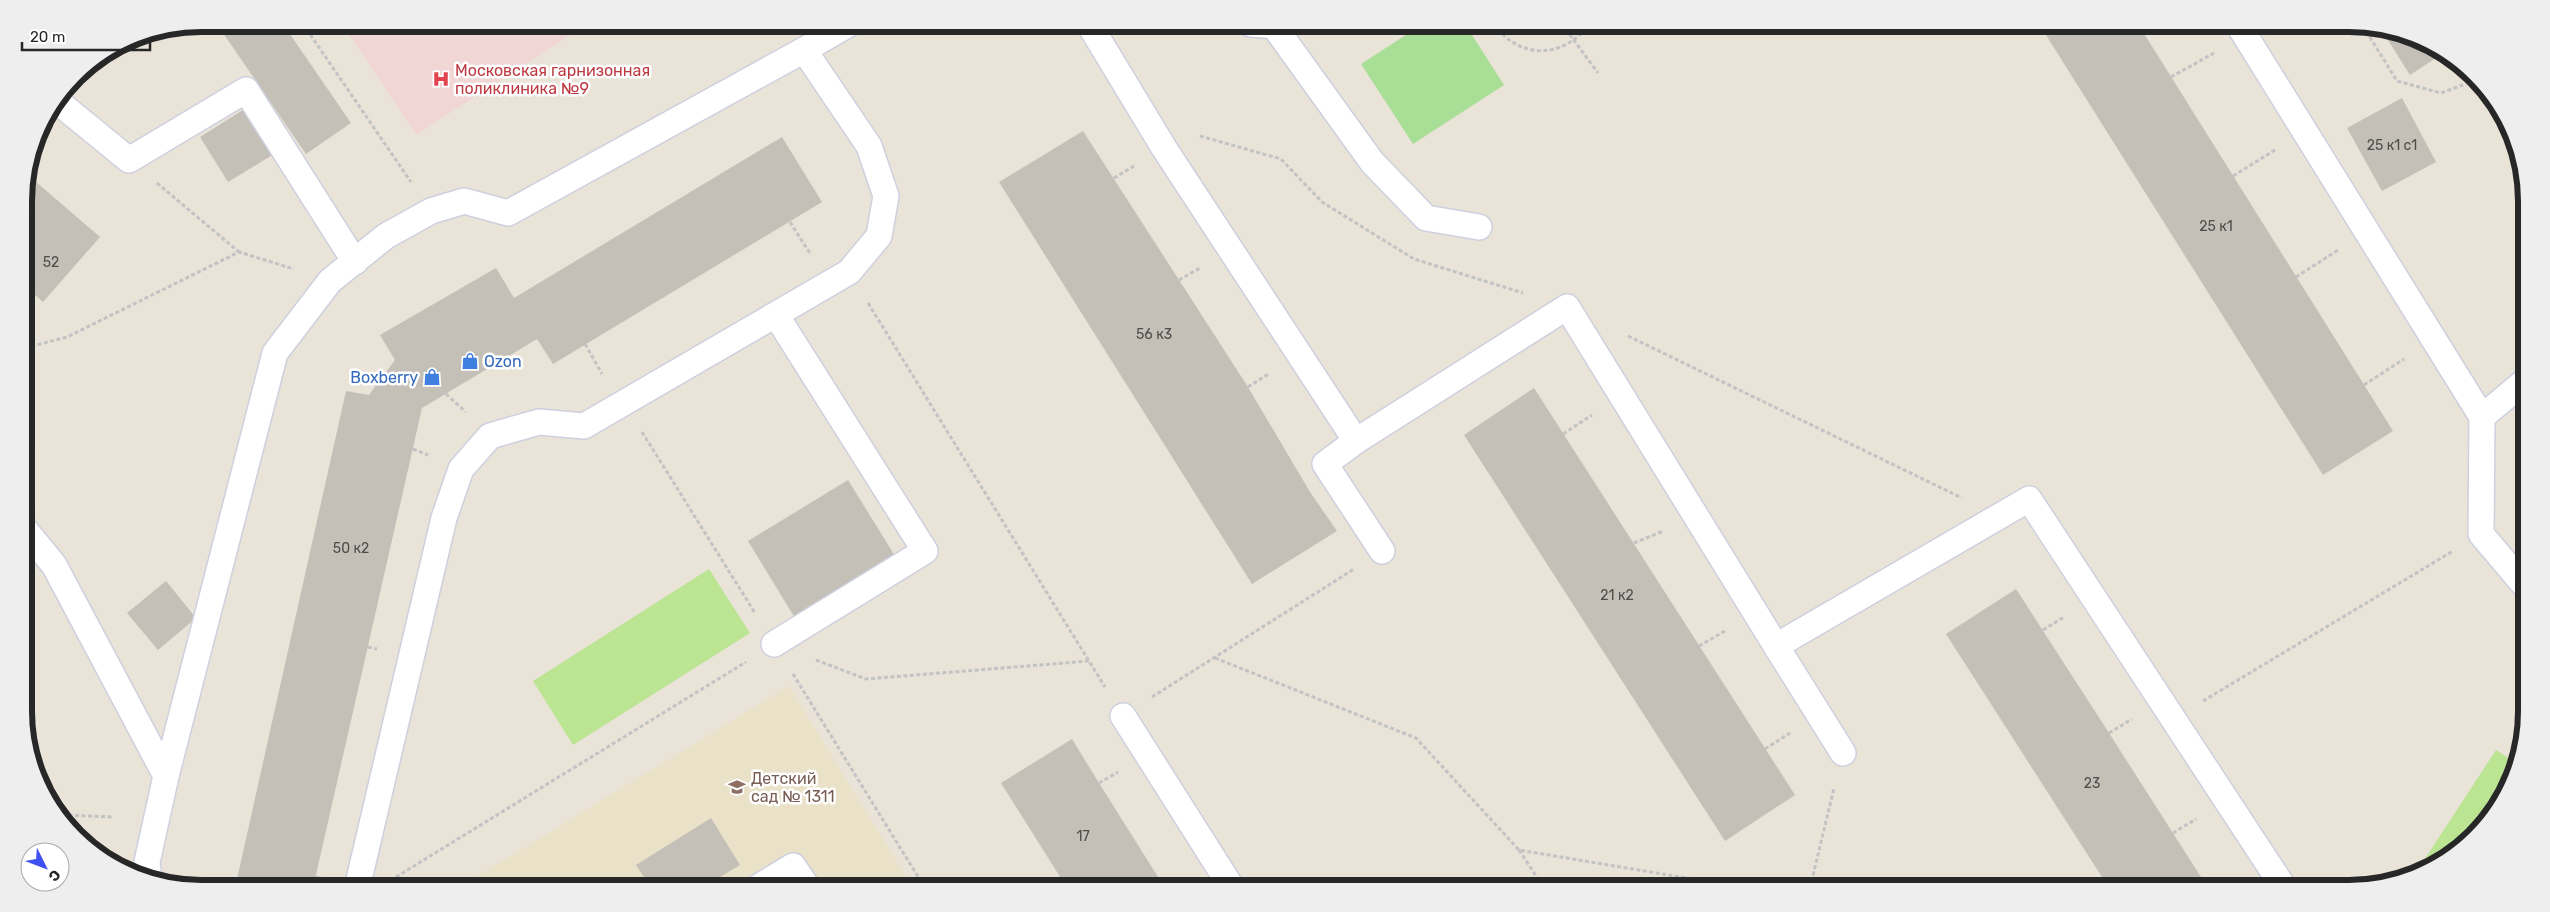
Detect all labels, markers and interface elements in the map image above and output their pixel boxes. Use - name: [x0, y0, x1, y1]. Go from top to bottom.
- scale bar: [22, 20, 150, 52]
- text: 20 m: [30, 28, 65, 46]
- place label: Московская гарнизонная поликлиника №9: [455, 61, 650, 98]
- hospital icon: Московская гарнизонная поликлиника №9: [431, 69, 451, 89]
- house number: 25 к1 с1: [2367, 137, 2417, 154]
- house number: 25 к1: [2199, 218, 2233, 235]
- house number: 52: [43, 254, 59, 271]
- house number: 56 к3: [1136, 326, 1172, 343]
- shop icon: Ozon: [460, 351, 480, 371]
- place label: Ozon: [484, 352, 522, 371]
- shop icon: Boxberry: [422, 367, 442, 387]
- place label: Boxberry: [350, 368, 418, 387]
- house number: 50 к2: [333, 540, 369, 557]
- house number: 21 к2: [1600, 587, 1634, 604]
- place label: Детский сад № 1311: [751, 769, 835, 806]
- house number: 23: [2084, 775, 2100, 792]
- school or university icon: Детский сад № 1311: [727, 777, 747, 797]
- house number: 17: [1076, 828, 1090, 845]
- north arrow: [20, 842, 70, 892]
- text: С: [45, 866, 64, 885]

